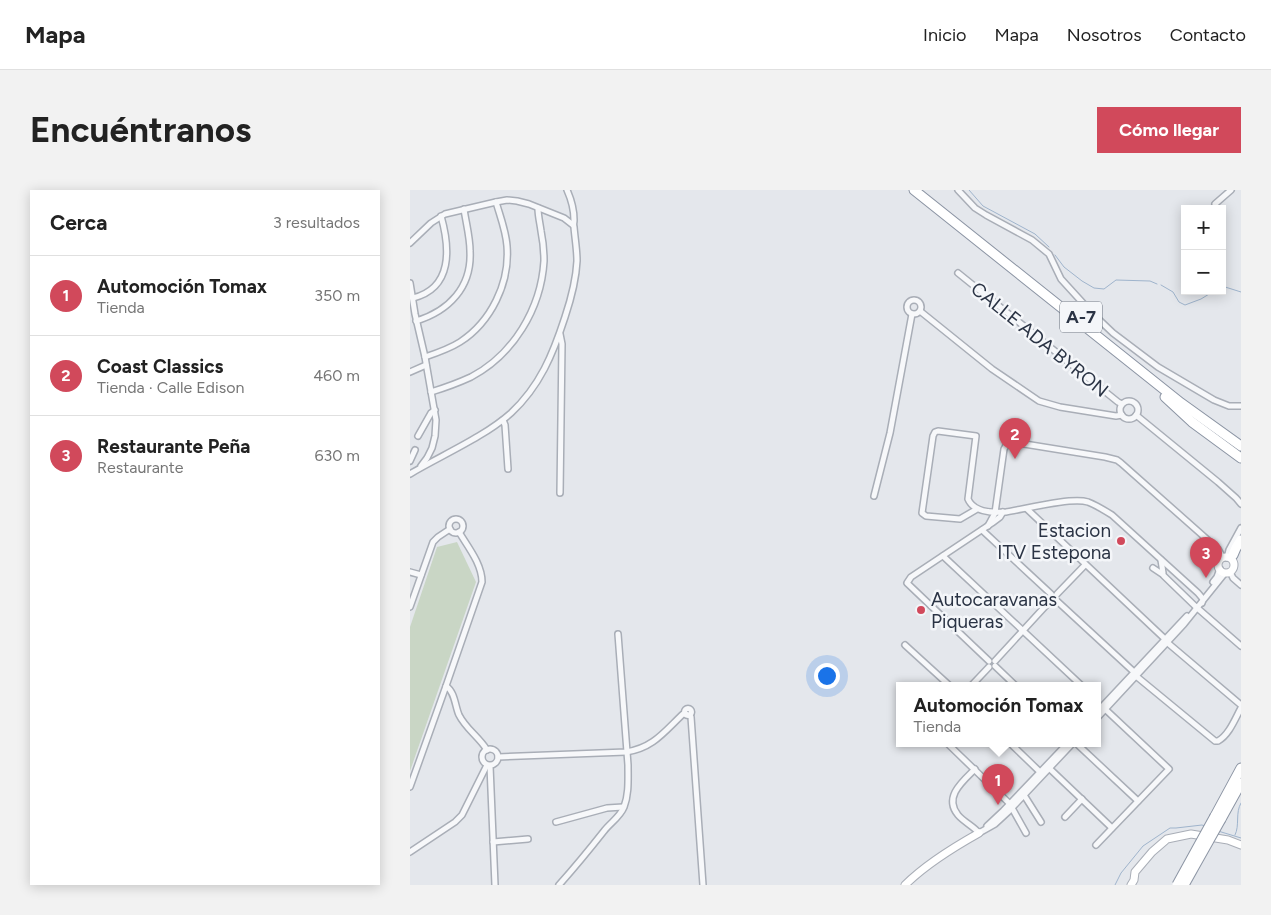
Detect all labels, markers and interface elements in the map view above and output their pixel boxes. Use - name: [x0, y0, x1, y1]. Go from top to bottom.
- text: Mapa: [25, 20, 86, 49]
- text: Inicio: [923, 24, 967, 46]
- text: Mapa: [995, 24, 1039, 46]
- text: Nosotros: [1067, 24, 1142, 46]
- text: Contacto: [1170, 24, 1246, 46]
- button: Cómo llegar: [1097, 107, 1241, 153]
- text: Encuéntranos: [30, 109, 251, 151]
- map controls: [1181, 205, 1226, 295]
- button: +: [1181, 205, 1226, 250]
- text: Cerca: [50, 210, 107, 235]
- text: 3 resultados: [273, 213, 360, 232]
- button: −: [1181, 250, 1226, 295]
- text: Automoción Tomax: [97, 275, 267, 298]
- street label: CALLE ADA BYRON: [966, 277, 1113, 402]
- text: 1: [63, 286, 69, 305]
- text: 350 m: [314, 286, 360, 305]
- text: Tienda: [97, 298, 145, 317]
- road number: A-7: [1060, 301, 1102, 332]
- text: Coast Classics: [97, 355, 223, 378]
- text: 2: [61, 366, 71, 385]
- text: 460 m: [313, 366, 360, 385]
- text: Tienda · Calle Edison: [97, 378, 244, 397]
- pin: 2: [999, 418, 1031, 459]
- text: Restaurante Peña: [97, 435, 250, 458]
- text: 3: [62, 446, 70, 465]
- text: 630 m: [314, 446, 360, 465]
- text: Restaurante: [97, 458, 184, 477]
- place label: Estacion ITV Estepona: [997, 519, 1111, 564]
- marker: Estacion ITV Estepona: [1115, 535, 1127, 547]
- pin: 3: [1190, 537, 1222, 578]
- place label: Autocaravanas Piqueras: [931, 588, 1057, 633]
- marker: Autocaravanas Piqueras: [915, 604, 927, 616]
- your location: [814, 663, 840, 689]
- popup: [896, 682, 1101, 747]
- text: Automoción Tomax: [914, 694, 1083, 717]
- text: Tienda: [914, 717, 961, 736]
- pin: 1: [982, 764, 1014, 805]

